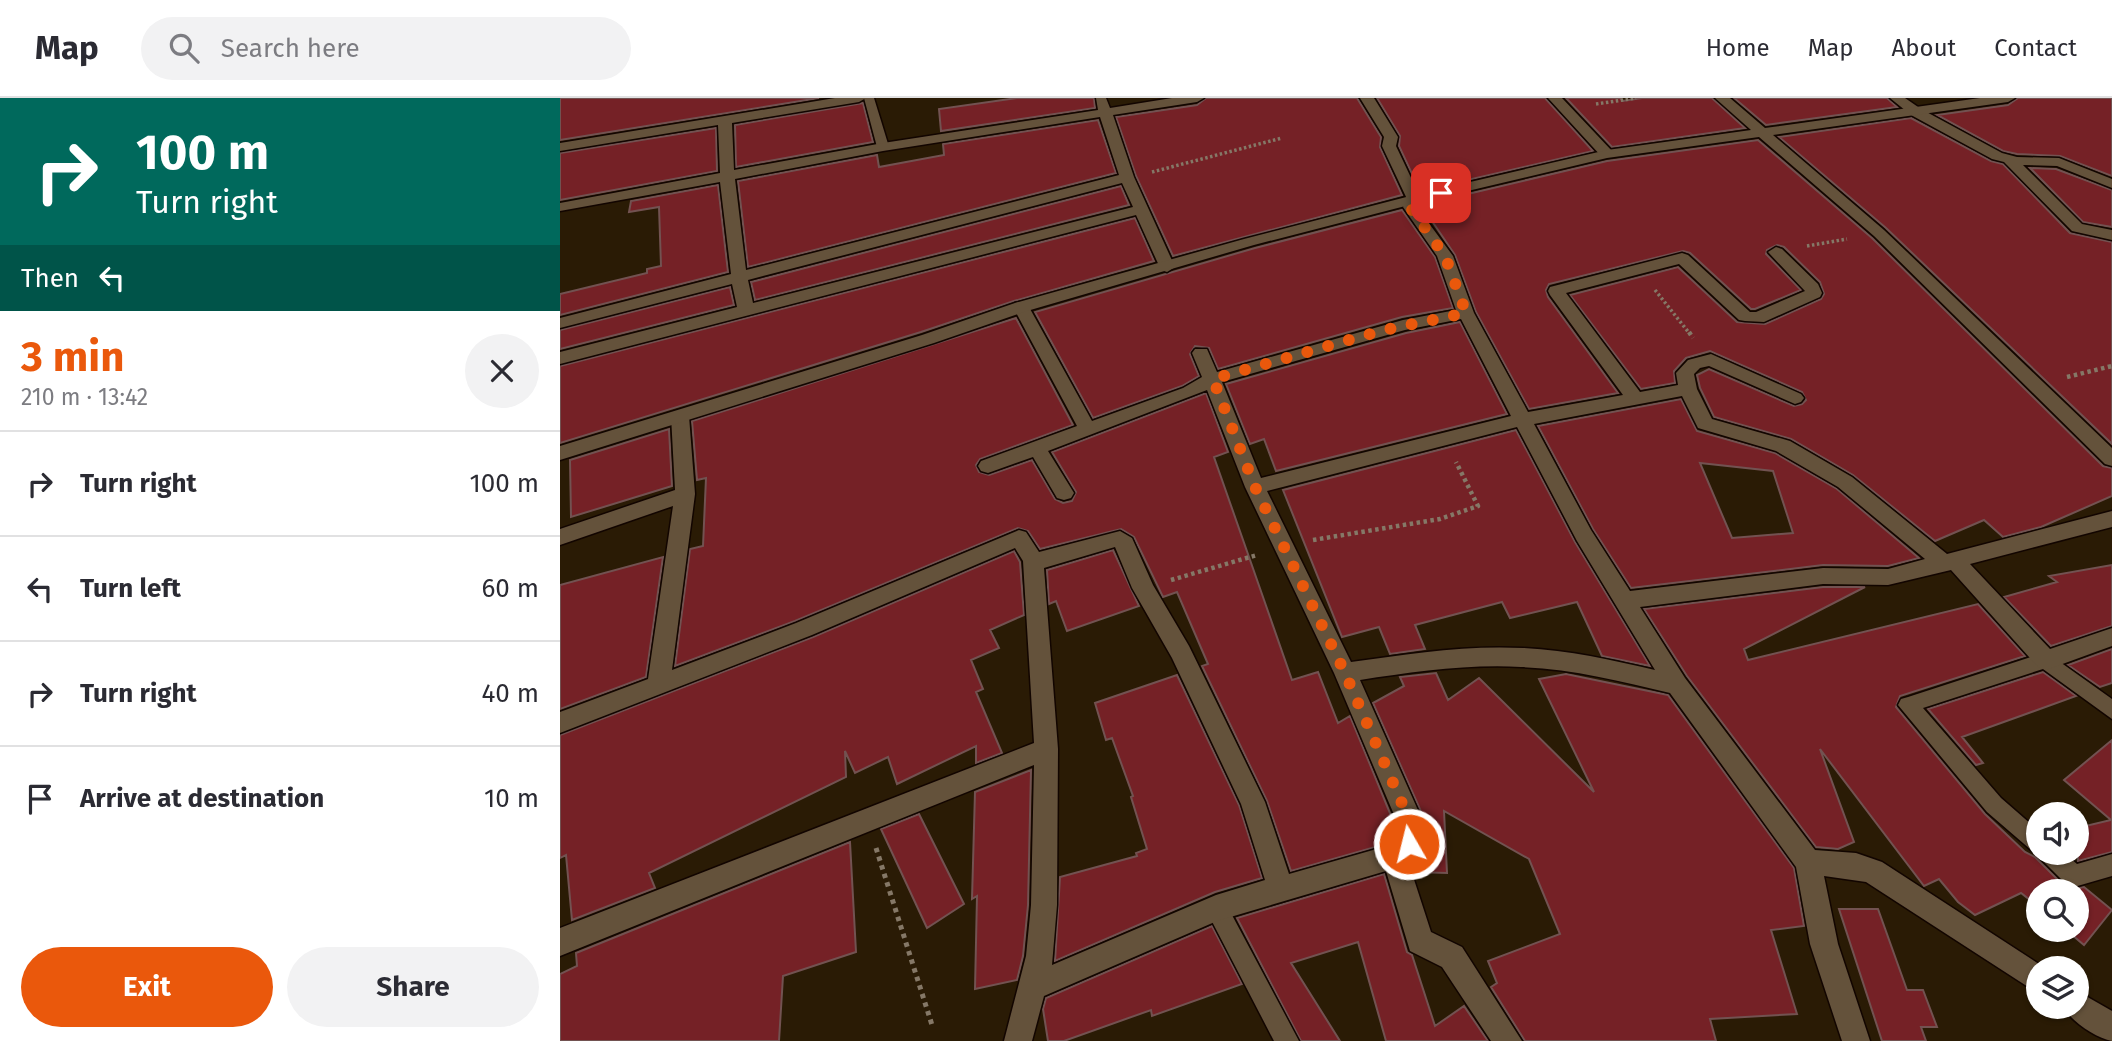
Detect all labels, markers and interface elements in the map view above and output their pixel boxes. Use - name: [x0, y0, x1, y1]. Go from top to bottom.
- search box: [141, 17, 631, 80]
- text: Map: [35, 28, 99, 68]
- icon: search: [165, 29, 203, 67]
- text: Search here: [221, 33, 360, 64]
- text: Home: [1706, 34, 1770, 62]
- text: Map: [1808, 34, 1854, 62]
- text: About: [1892, 34, 1956, 62]
- text: Contact: [1994, 34, 2077, 62]
- text: 100 m: [136, 123, 269, 182]
- icon: right: [21, 126, 112, 217]
- pin: [1411, 163, 1471, 223]
- icon: arrive: [1422, 174, 1460, 212]
- text: Turn right: [136, 183, 278, 221]
- icon: left: [93, 259, 131, 297]
- text: Then: [21, 263, 79, 294]
- text: 3 min: [21, 332, 124, 382]
- button: close: [465, 334, 539, 408]
- text: 210 m · 13:42: [21, 383, 148, 411]
- icon: right: [21, 465, 59, 503]
- text: Turn right: [80, 468, 197, 499]
- text: 100 m: [470, 468, 539, 499]
- icon: left: [21, 570, 59, 608]
- text: Turn left: [80, 573, 181, 604]
- text: 60 m: [481, 573, 539, 604]
- icon: right: [21, 675, 59, 713]
- text: Turn right: [80, 678, 197, 709]
- text: 40 m: [481, 678, 539, 709]
- icon: arrive: [21, 780, 59, 818]
- text: Arrive at destination: [80, 783, 324, 814]
- text: 10 m: [484, 783, 539, 814]
- map controls: [2026, 802, 2089, 1019]
- button: sound: [2026, 802, 2089, 865]
- position arrow: [1372, 807, 1446, 881]
- button: search: [2026, 879, 2089, 942]
- button: Exit: [21, 947, 273, 1027]
- button: Share: [287, 947, 539, 1027]
- button: layers: [2026, 956, 2089, 1019]

